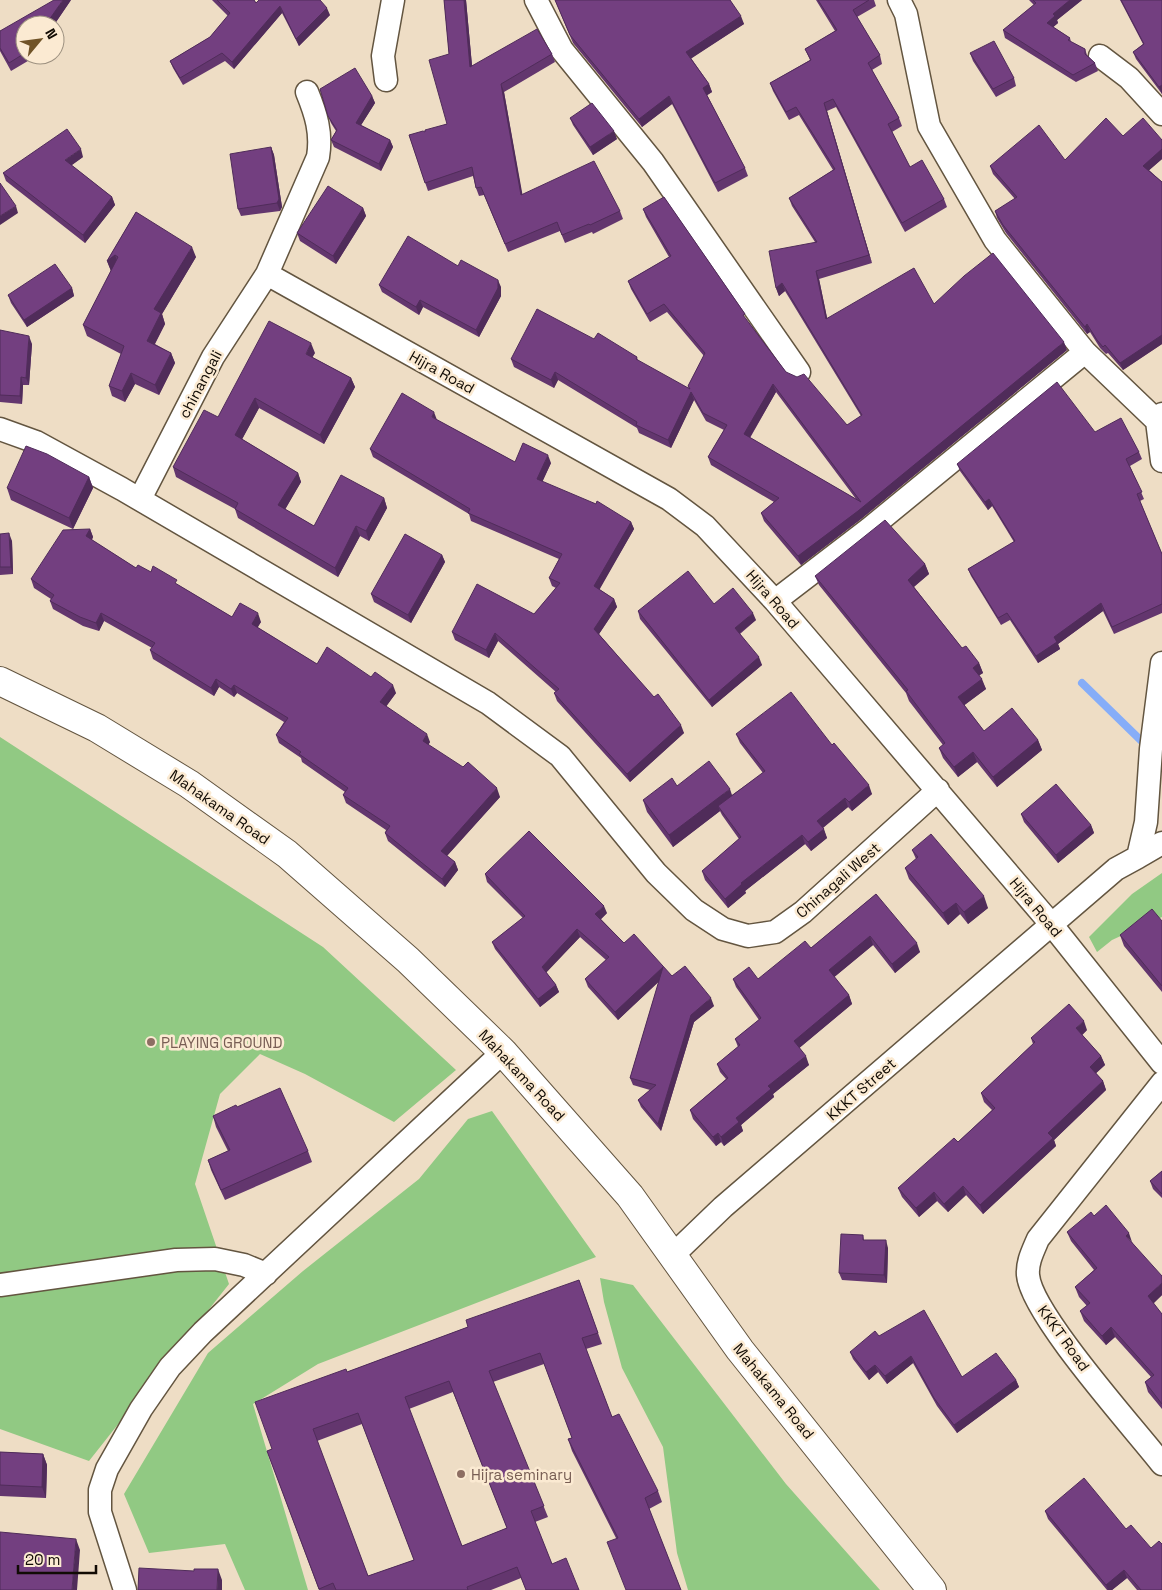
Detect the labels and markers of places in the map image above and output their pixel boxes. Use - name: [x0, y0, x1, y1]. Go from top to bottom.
- place label: PLAYING GROUND: [161, 1033, 282, 1052]
- marker: PLAYING GROUND: [145, 1036, 157, 1048]
- place label: Hijra seminary: [471, 1465, 572, 1484]
- marker: Hijra seminary: [455, 1468, 467, 1480]

